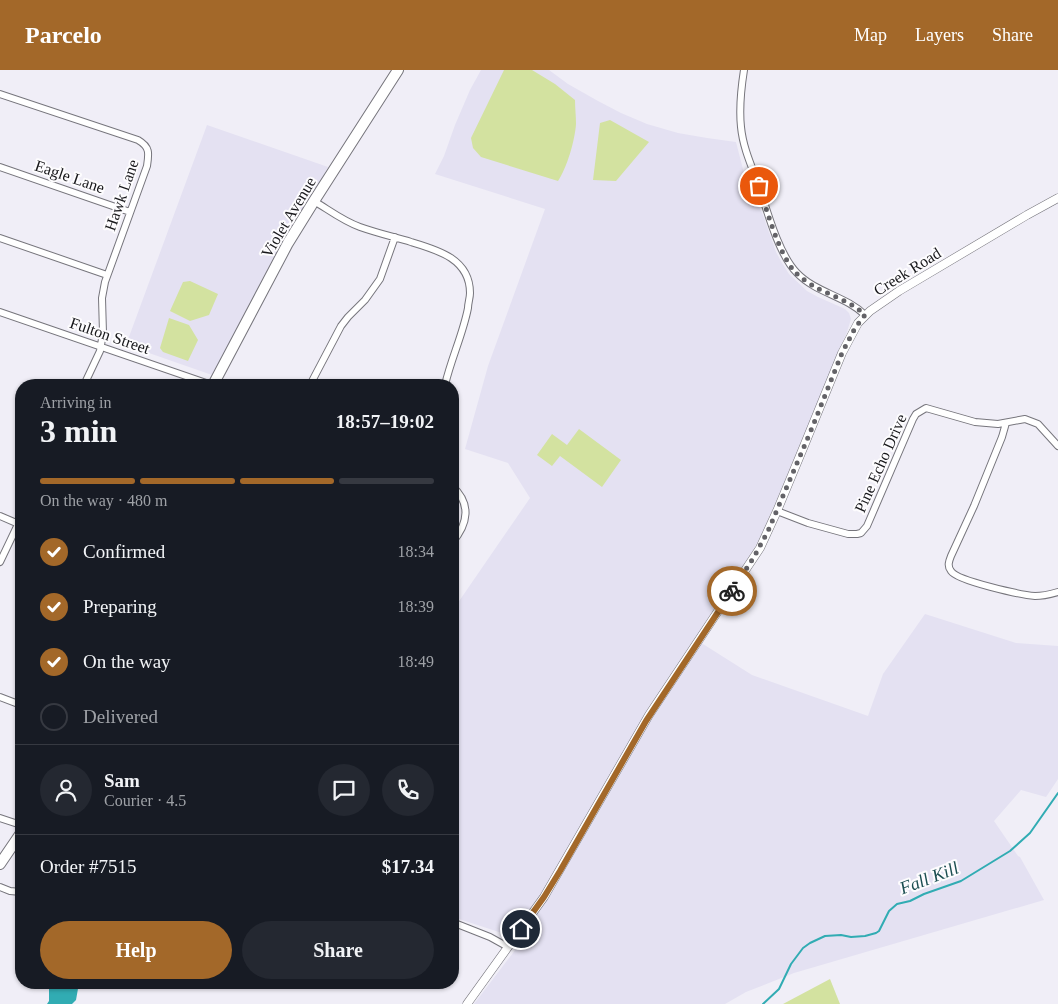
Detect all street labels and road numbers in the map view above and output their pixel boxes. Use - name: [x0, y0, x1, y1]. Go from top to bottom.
- street label: Eagle Lane: [33, 157, 107, 197]
- street label: Hawk Lane: [101, 157, 142, 233]
- street label: Violet Avenue: [258, 174, 319, 261]
- street label: Creek Road: [871, 244, 944, 299]
- street label: Fulton Street: [68, 314, 152, 357]
- street label: Pine Echo Drive: [851, 411, 910, 515]

